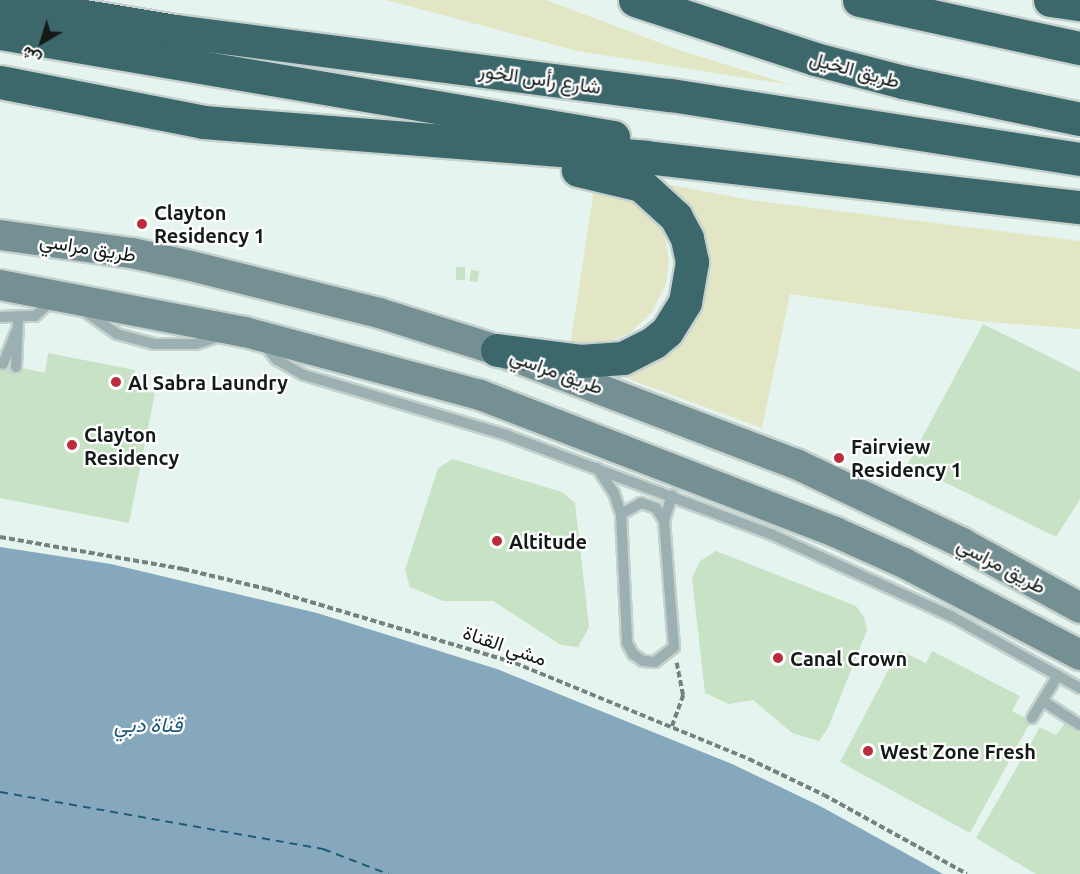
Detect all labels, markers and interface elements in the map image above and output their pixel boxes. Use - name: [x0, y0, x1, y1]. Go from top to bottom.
- north arrow: [12, 12, 72, 72]
- text: ش: [18, 43, 44, 69]
- street label: طريق الخيل: [807, 45, 903, 93]
- street label: شارع رأس الخور: [477, 58, 603, 98]
- place label: Clayton Residency 1: [154, 201, 265, 248]
- marker: Clayton Residency 1: [135, 217, 149, 231]
- street label: طريق مراسي: [38, 228, 138, 266]
- street label: طريق مراسي: [507, 343, 607, 399]
- place label: Al Sabra Laundry: [128, 370, 288, 394]
- marker: Al Sabra Laundry: [109, 375, 123, 389]
- place label: Clayton Residency: [84, 422, 179, 469]
- place label: Fairview Residency 1: [851, 434, 962, 481]
- marker: Clayton Residency: [65, 438, 79, 452]
- marker: Fairview Residency 1: [832, 451, 846, 465]
- place label: Altitude: [509, 529, 587, 553]
- street label: طريق مراسي: [953, 532, 1051, 598]
- marker: Altitude: [490, 534, 504, 548]
- street label: مشي القناة: [460, 620, 550, 670]
- place label: Canal Crown: [790, 646, 907, 670]
- marker: Canal Crown: [771, 651, 785, 665]
- water label: قناة دبي: [114, 711, 182, 737]
- place label: West Zone Fresh: [880, 739, 1036, 763]
- marker: West Zone Fresh: [861, 744, 875, 758]

